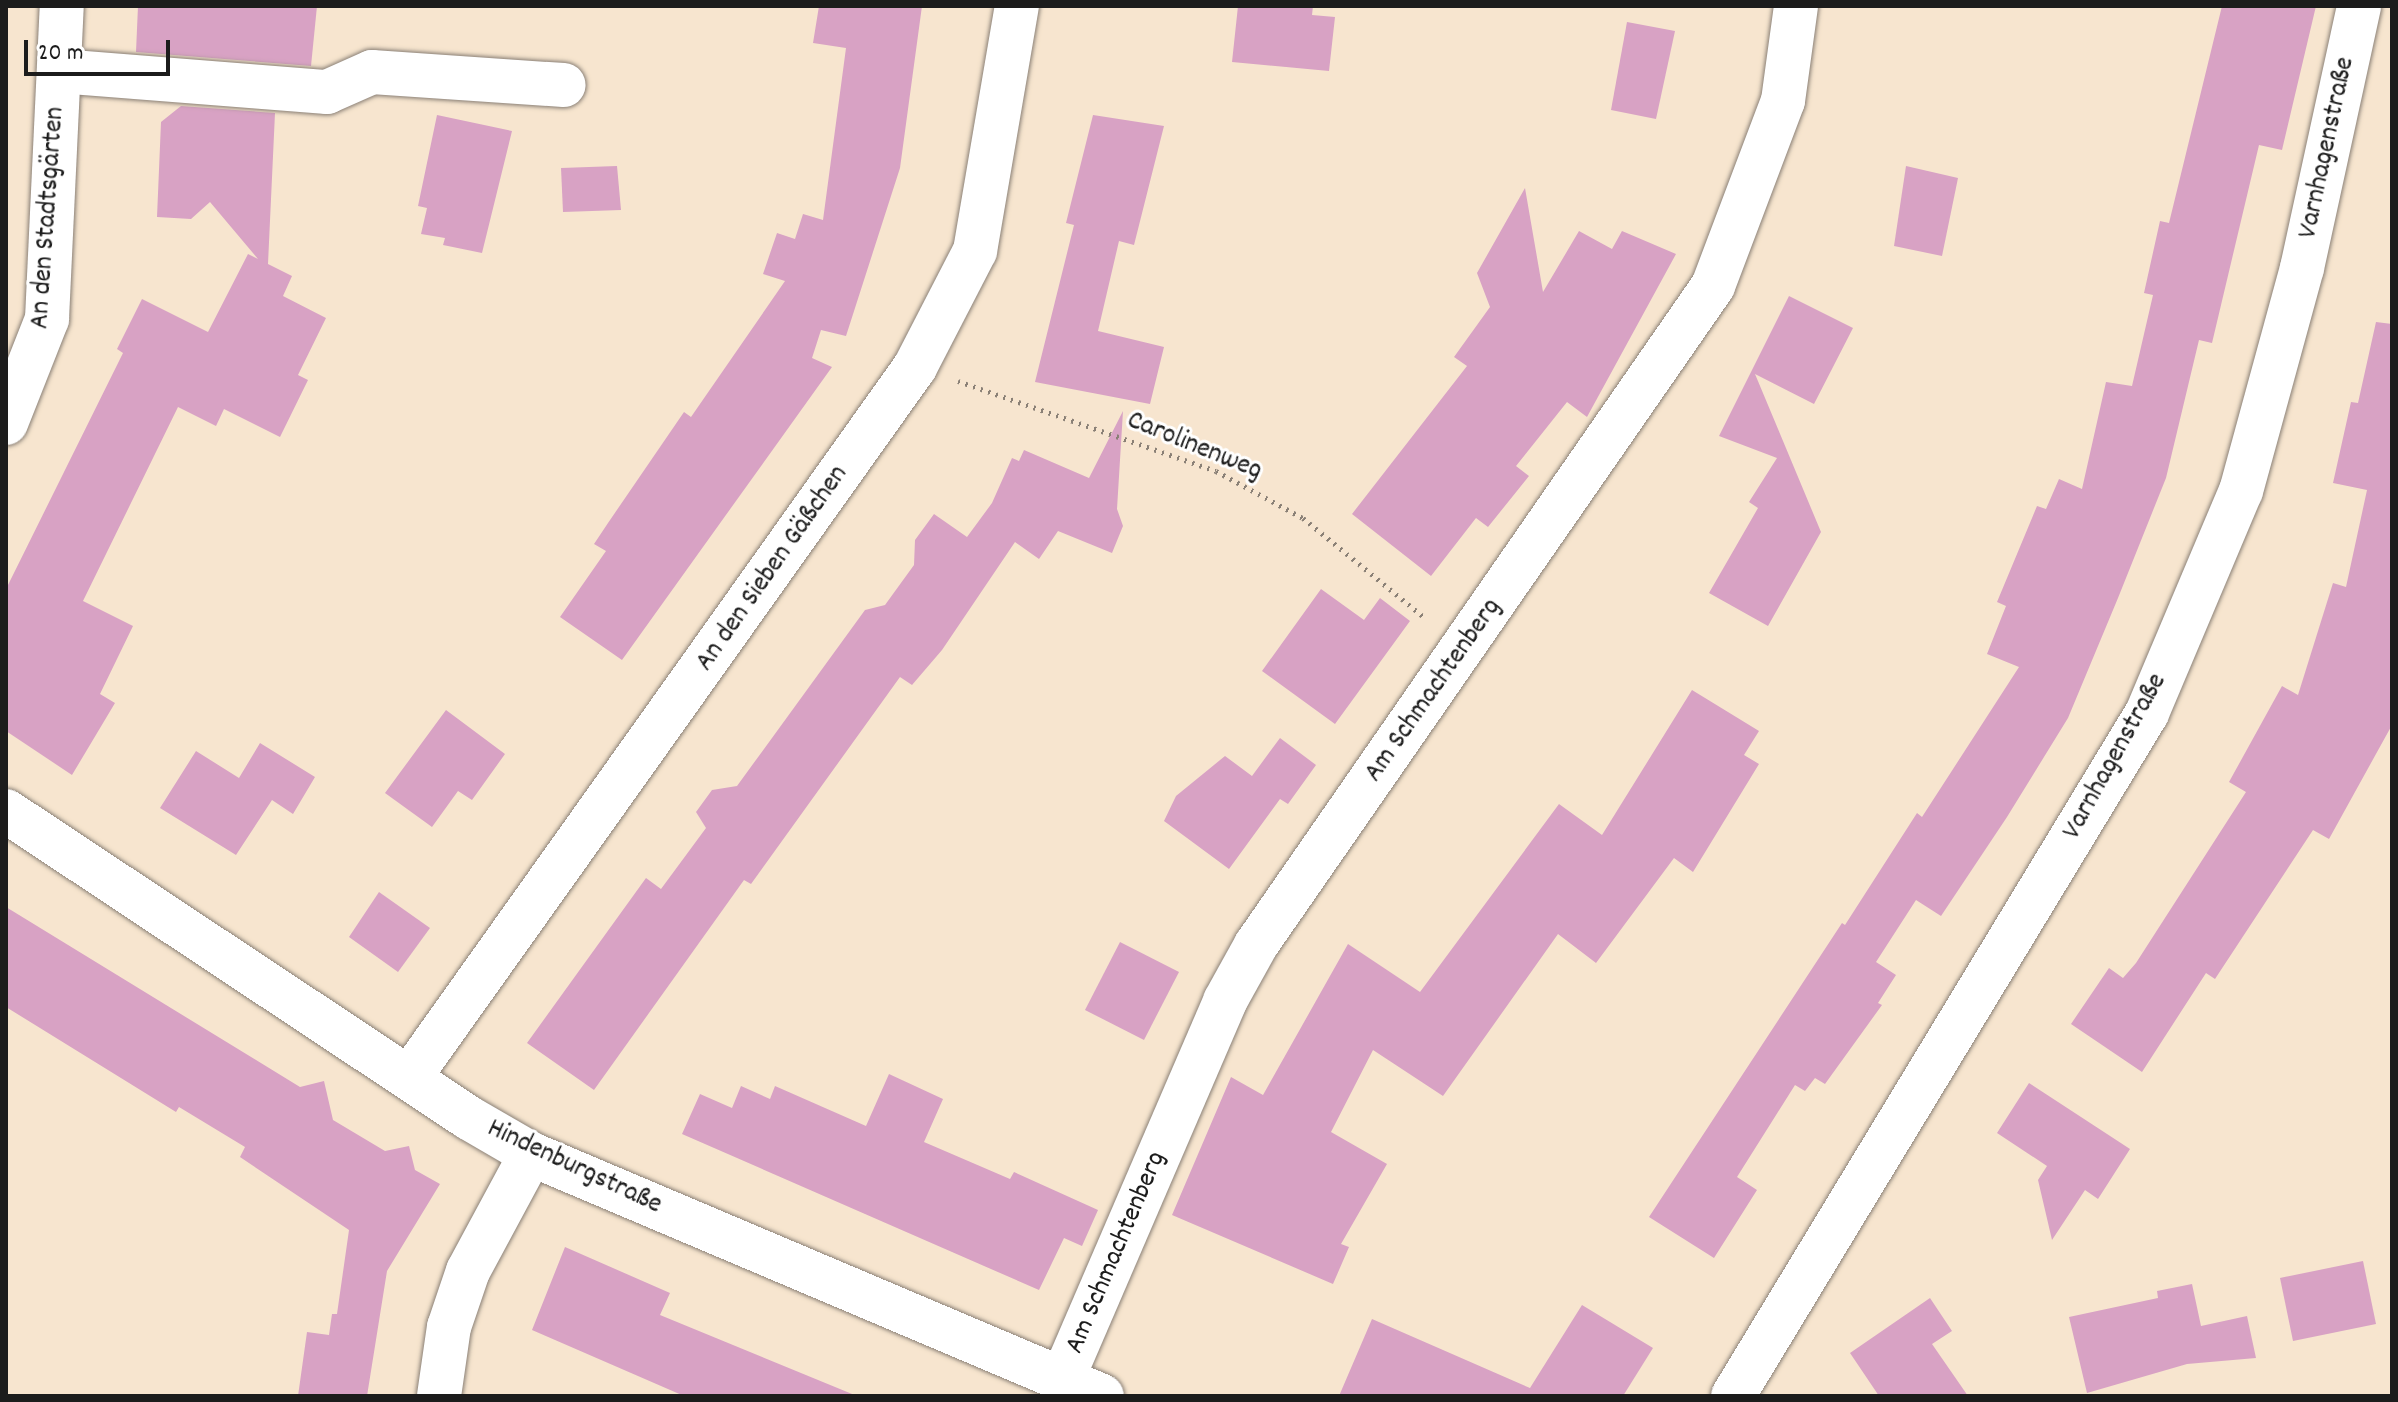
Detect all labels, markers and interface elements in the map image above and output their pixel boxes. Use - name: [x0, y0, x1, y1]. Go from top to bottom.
- scale bar: [28, 24, 174, 74]
- text: 20 m: [38, 37, 84, 71]
- street label: Varnhagenstraße: [2292, 54, 2364, 242]
- street label: An den Stadtsgärten: [24, 106, 74, 330]
- street label: Carolinenweg: [1122, 405, 1266, 489]
- street label: An den Sieben Gäßchen: [689, 460, 857, 678]
- street label: Am Schmachtenberg: [1358, 593, 1510, 789]
- street label: Varnhagenstraße: [2057, 668, 2175, 846]
- street label: Hindenburgstraße: [481, 1113, 667, 1223]
- street label: Am Schmachtenberg: [1059, 1147, 1175, 1359]

